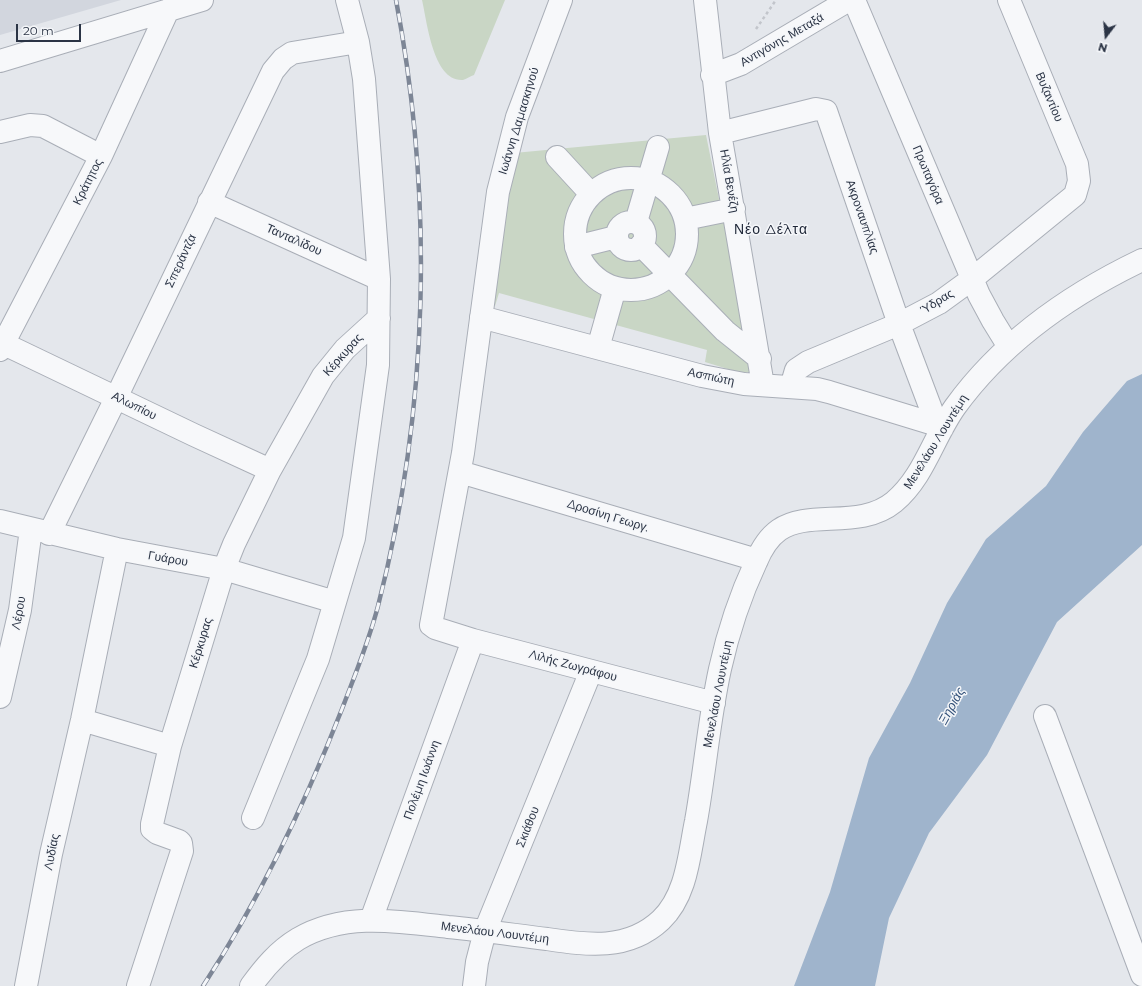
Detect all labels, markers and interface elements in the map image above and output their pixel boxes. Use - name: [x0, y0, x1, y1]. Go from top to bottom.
- street label: Αντιγόνης Μεταξά: [738, 10, 826, 70]
- scale bar: [18, 16, 83, 42]
- north arrow: [1086, 16, 1126, 56]
- text: 20 m: [23, 23, 54, 38]
- text: N: [1096, 40, 1109, 55]
- street label: Ιωάννη Δαμασκηνού: [496, 66, 542, 176]
- street label: Βυζαντίου: [1032, 70, 1066, 124]
- street label: Πρωταγόρα: [909, 143, 947, 207]
- street label: Ηλία Βενέζη: [716, 148, 742, 214]
- street label: Κράτητος: [70, 156, 106, 208]
- street label: Ακροναυπλίας: [843, 178, 881, 256]
- street label: Τανταλίδου: [264, 221, 324, 259]
- district label: Νέο Δέλτα: [734, 222, 808, 238]
- street label: Σπεράντζα: [162, 232, 200, 290]
- street label: Ύδρας: [918, 286, 956, 318]
- street label: Κέρκυρας: [320, 331, 366, 379]
- street label: Ασπιώτη: [686, 365, 736, 389]
- street label: Αλωπίου: [109, 389, 159, 423]
- street label: Μενελάου Λουντέμη: [901, 392, 971, 492]
- street label: Δροσίνη Γεωργ.: [565, 497, 651, 535]
- street label: Γυάρου: [147, 548, 189, 570]
- street label: Λέρου: [9, 595, 29, 631]
- street label: Κέρκυρας: [186, 616, 216, 670]
- street label: Μενελάου Λουντέμη: [701, 639, 735, 749]
- street label: Λιλής Ζωγράφου: [527, 647, 619, 685]
- water label: Ξηριάς: [936, 685, 968, 727]
- street label: Πολέμη Ιωάννη: [401, 738, 443, 822]
- street label: Σκιάθου: [513, 804, 543, 850]
- street label: Λυδίας: [41, 832, 63, 872]
- street label: Μενελάου Λουντέμη: [440, 919, 550, 947]

